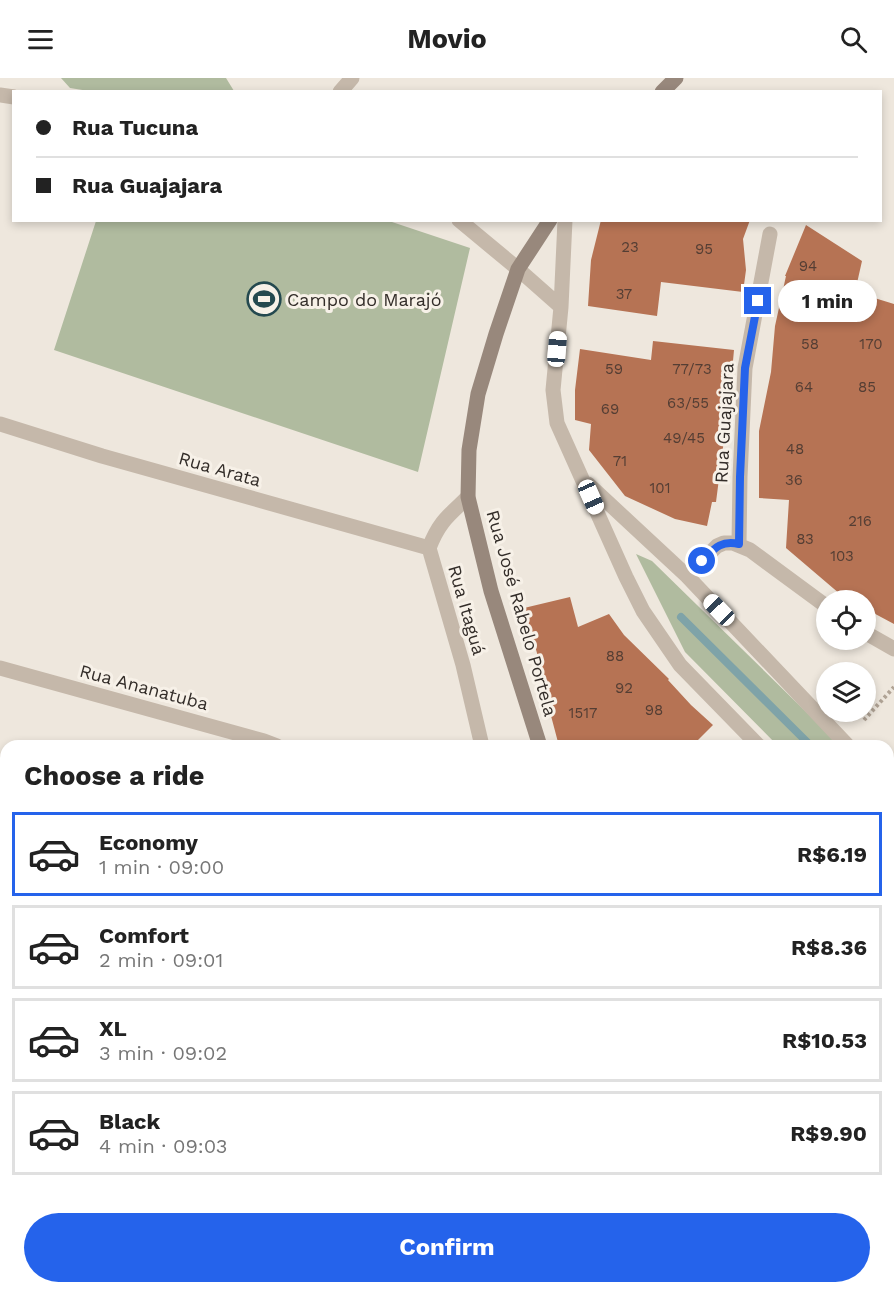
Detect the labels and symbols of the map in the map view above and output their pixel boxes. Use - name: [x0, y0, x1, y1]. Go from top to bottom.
- house number: 23: [621, 238, 639, 256]
- house number: 95: [695, 240, 713, 258]
- house number: 94: [799, 257, 817, 275]
- callout: 1 min: [779, 280, 878, 322]
- sports icon: Campo do Marajó: [246, 281, 282, 317]
- house number: 37: [616, 285, 632, 303]
- route end: [744, 287, 771, 314]
- place label: Campo do Marajó: [287, 289, 441, 310]
- car: [546, 330, 568, 368]
- house number: 58: [801, 335, 819, 353]
- house number: 170: [859, 335, 883, 353]
- house number: 59: [605, 360, 623, 378]
- house number: 77/73: [672, 360, 712, 378]
- street label: Rua Guajajara: [710, 362, 738, 484]
- house number: 64: [795, 378, 813, 396]
- house number: 85: [858, 378, 876, 396]
- house number: 63/55: [667, 394, 709, 412]
- house number: 69: [601, 400, 619, 418]
- house number: 49/45: [663, 429, 705, 447]
- house number: 48: [786, 440, 804, 458]
- street label: Rua Arata: [176, 447, 264, 491]
- house number: 71: [613, 452, 627, 470]
- house number: 36: [785, 471, 803, 489]
- car: [575, 477, 607, 517]
- house number: 101: [649, 479, 671, 497]
- street label: Rua José Rabelo Portela: [482, 507, 562, 719]
- house number: 216: [848, 512, 872, 530]
- house number: 83: [796, 530, 814, 548]
- route start: [688, 547, 715, 574]
- house number: 103: [830, 547, 854, 565]
- street label: Rua Itaguá: [444, 563, 490, 657]
- car: [700, 591, 738, 629]
- house number: 88: [606, 647, 624, 665]
- street label: Rua Ananatuba: [77, 660, 211, 714]
- house number: 92: [615, 679, 633, 697]
- house number: 98: [645, 701, 663, 719]
- house number: 1517: [569, 704, 597, 722]

